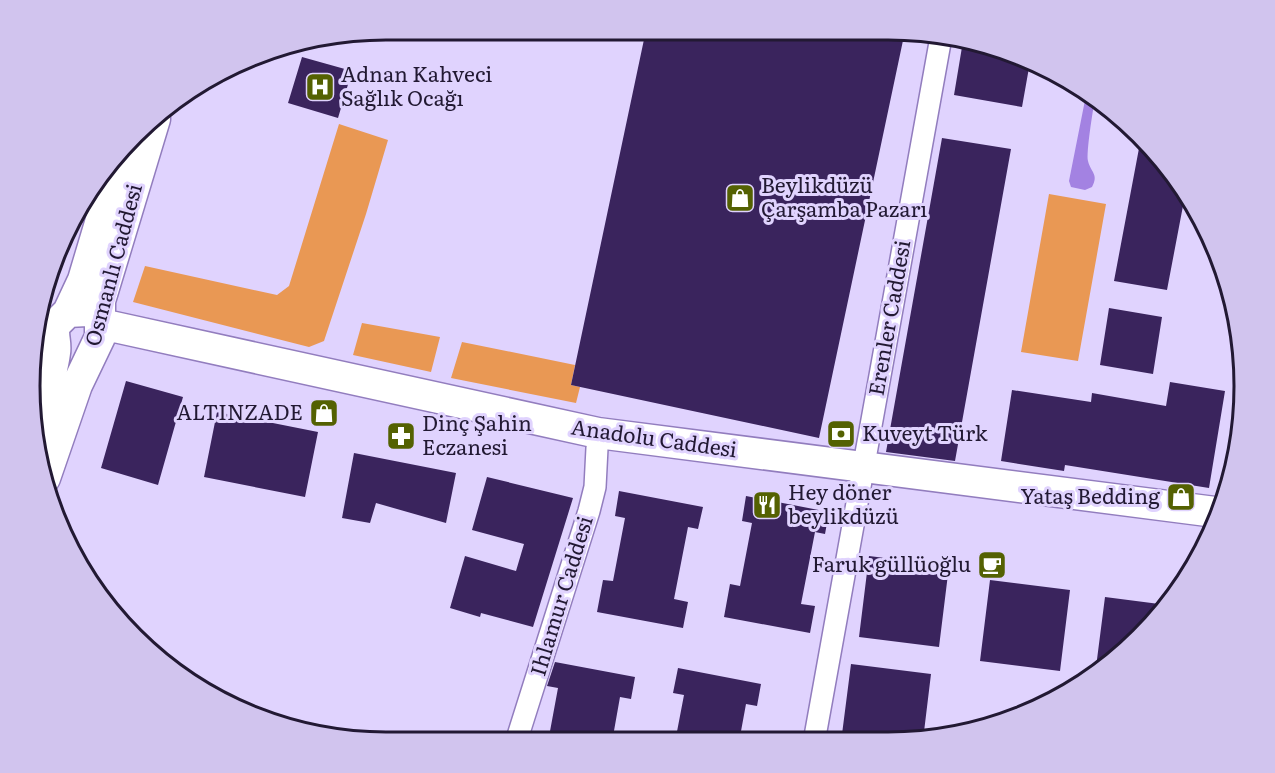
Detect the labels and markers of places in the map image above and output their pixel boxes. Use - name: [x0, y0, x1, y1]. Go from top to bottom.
- place label: Adnan Kahveci Sağlık Ocağı: [341, 57, 492, 112]
- hospital icon: Adnan Kahveci Sağlık Ocağı: [304, 71, 336, 103]
- place label: Beylikdüzü Çarşamba Pazarı: [761, 168, 927, 223]
- shop icon: Beylikdüzü Çarşamba Pazarı: [724, 182, 756, 214]
- place label: ALTINZADE: [177, 395, 303, 426]
- shop icon: ALTINZADE: [308, 397, 340, 429]
- place label: Dinç Şahin Eczanesi: [422, 406, 532, 461]
- place label: Kuveyt Türk: [862, 416, 988, 447]
- bank icon: Kuveyt Türk: [825, 418, 857, 450]
- pharmacy icon: Dinç Şahin Eczanesi: [385, 420, 417, 452]
- place label: Hey döner beylikdüzü: [788, 475, 899, 530]
- place label: Yataş Bedding: [1020, 479, 1160, 510]
- shop icon: Yataş Bedding: [1165, 481, 1197, 513]
- restaurant icon: Hey döner beylikdüzü: [751, 489, 783, 521]
- place label: Faruk güllüoğlu: [812, 547, 971, 578]
- cafe icon: Faruk güllüoğlu: [976, 549, 1008, 581]

